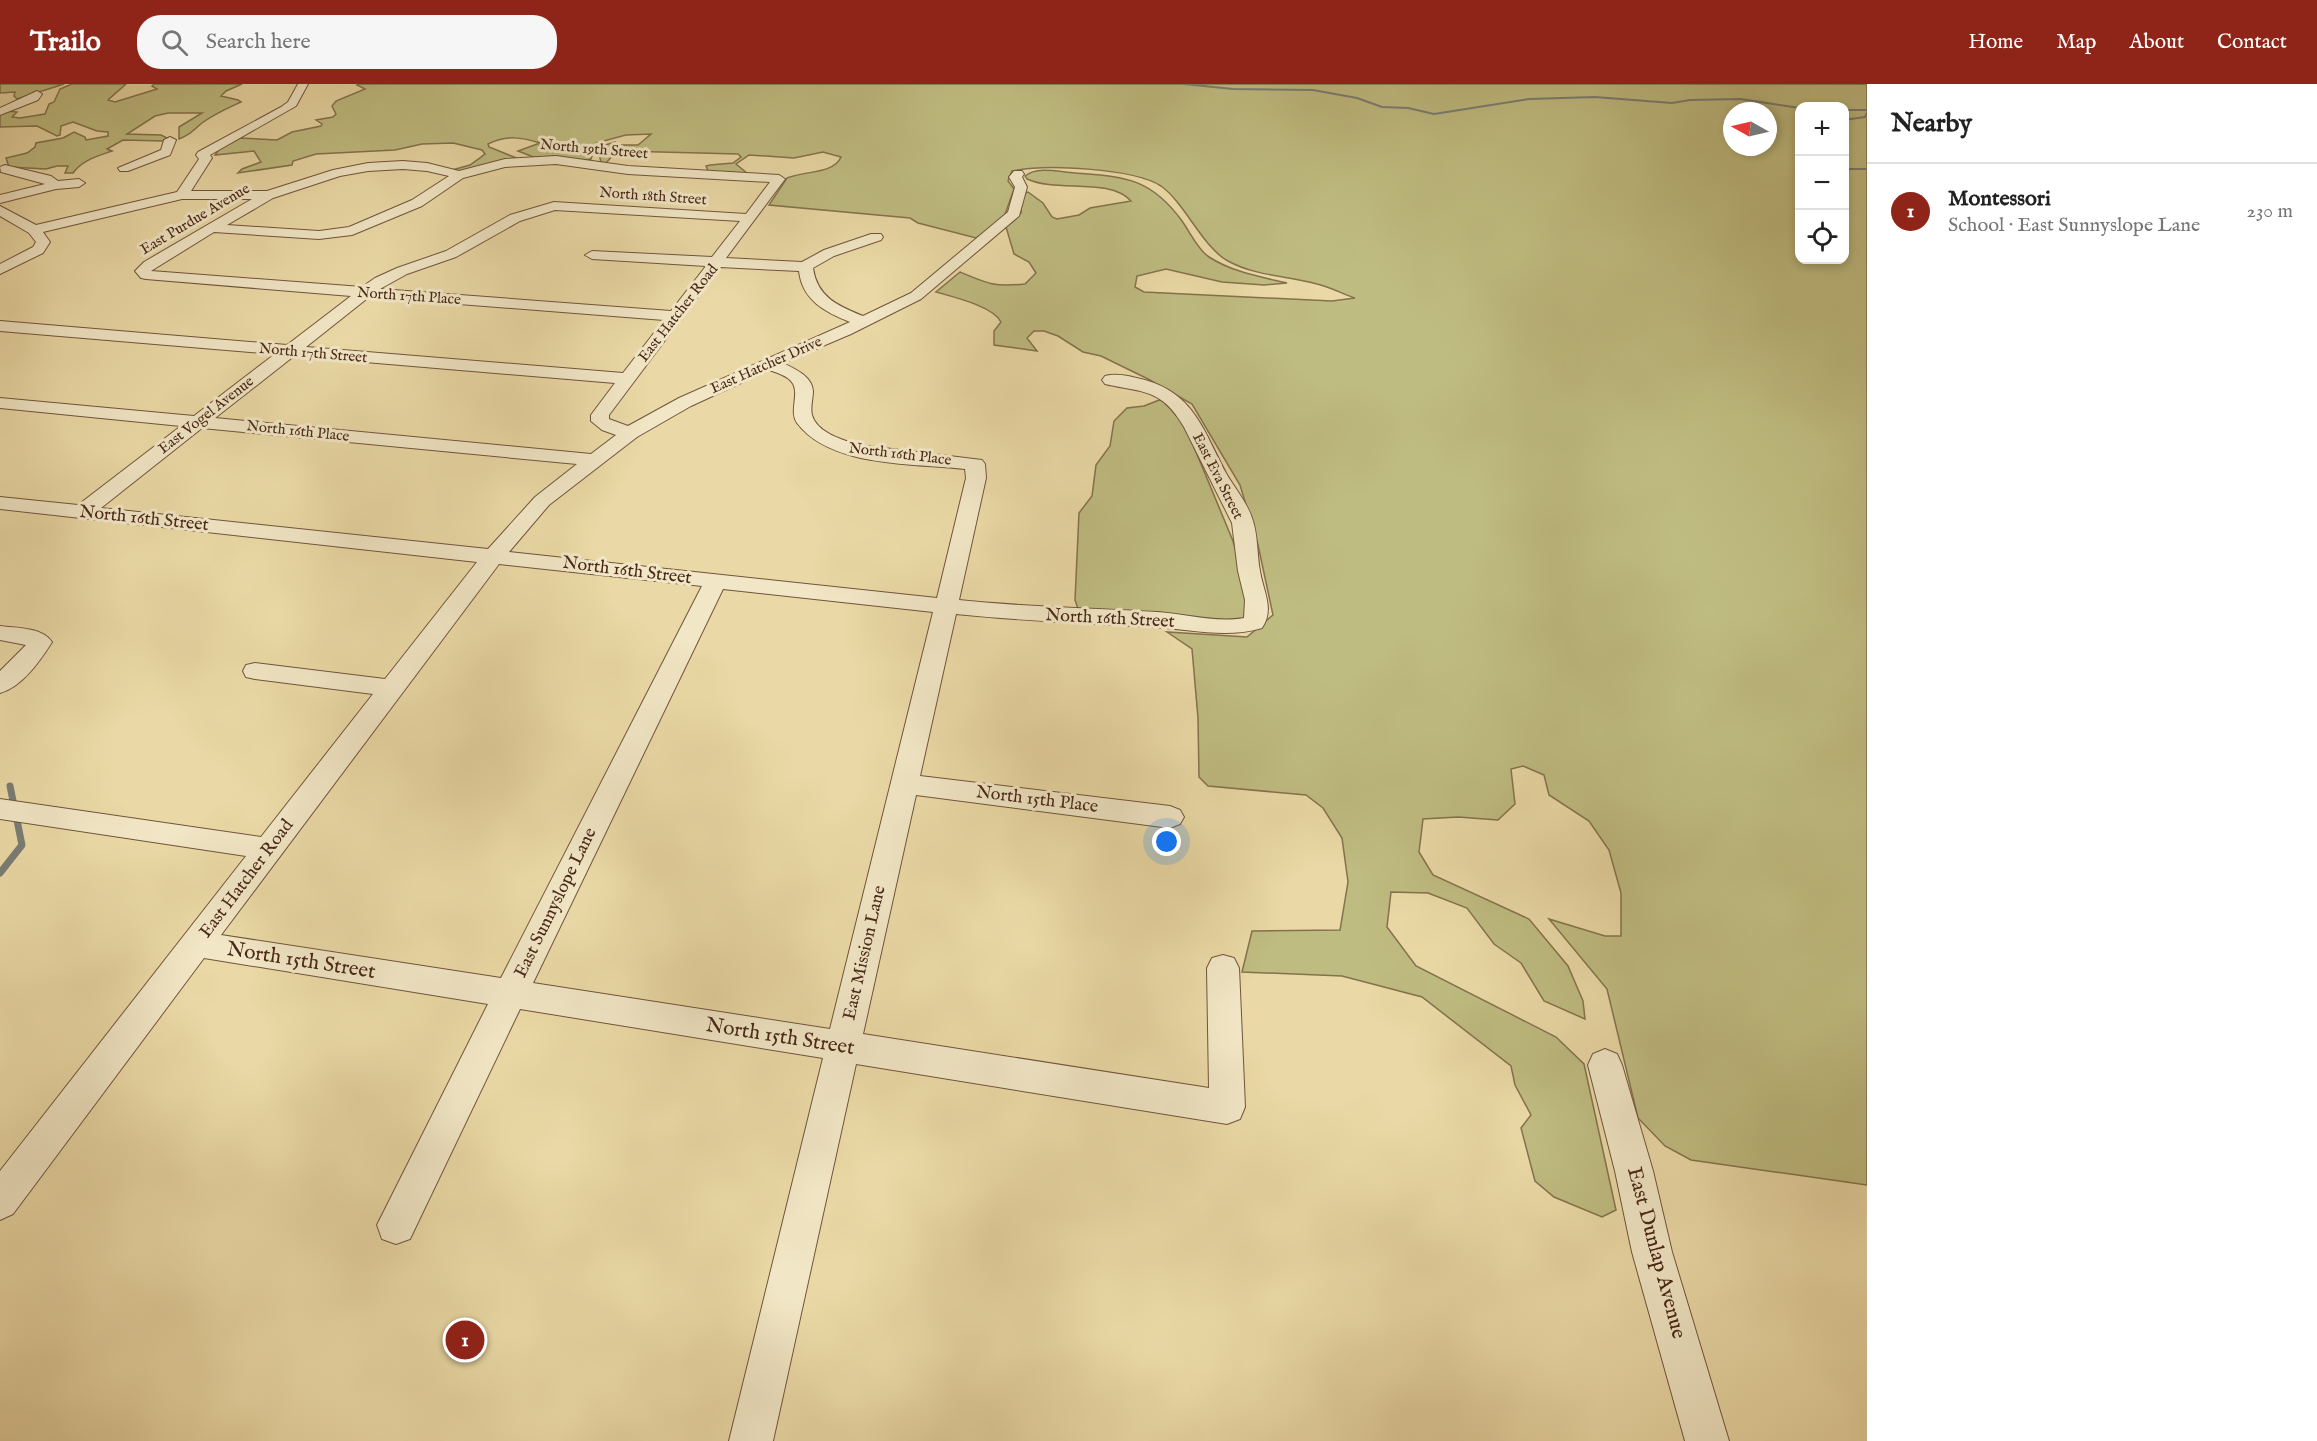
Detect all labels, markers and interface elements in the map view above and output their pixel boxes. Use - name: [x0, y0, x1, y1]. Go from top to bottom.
- search box: [137, 15, 557, 69]
- text: Trailo: [30, 25, 101, 60]
- icon: search: [158, 26, 191, 59]
- text: Search here: [206, 28, 311, 56]
- text: Home: [1968, 29, 2023, 56]
- text: Map: [2056, 29, 2096, 56]
- text: About: [2129, 29, 2184, 56]
- text: Contact: [2217, 29, 2287, 56]
- north arrow: [1723, 102, 1777, 156]
- map controls: [1795, 102, 1849, 264]
- button: +: [1795, 102, 1849, 156]
- text: Nearby: [1891, 107, 1972, 140]
- street label: North 19th Street: [539, 135, 649, 163]
- button: −: [1795, 156, 1849, 210]
- street label: East Purdue Avenue: [137, 179, 253, 259]
- street label: North 18th Street: [599, 183, 707, 209]
- text: Montessori: [1948, 185, 2051, 213]
- text: 1: [1907, 199, 1914, 224]
- text: 230 m: [2247, 199, 2293, 224]
- button: locate: [1795, 210, 1849, 264]
- text: School · East Sunnyslope Lane: [1948, 213, 2200, 238]
- street label: East Hatcher Road: [634, 259, 723, 366]
- street label: North 17th Place: [356, 283, 462, 309]
- street label: East Hatcher Drive: [707, 332, 825, 398]
- street label: North 17th Street: [258, 339, 368, 367]
- street label: East Vogel Avenue: [154, 372, 258, 458]
- street label: North 16th Place: [246, 416, 351, 446]
- street label: East Eva Street: [1188, 430, 1248, 522]
- street label: North 16th Place: [848, 438, 953, 470]
- street label: North 16th Street: [78, 501, 210, 537]
- street label: North 16th Street: [561, 552, 693, 590]
- street label: North 16th Street: [1045, 604, 1175, 634]
- street label: North 15th Place: [975, 781, 1099, 819]
- street label: East Hatcher Road: [195, 815, 299, 943]
- street label: East Sunnyslope Lane: [510, 824, 602, 982]
- your location: [1152, 827, 1181, 856]
- street label: East Mission Lane: [838, 883, 892, 1023]
- street label: North 15th Street: [225, 936, 377, 986]
- street label: North 15th Street: [704, 1012, 856, 1062]
- street label: East Dunlap Avenue: [1620, 1164, 1692, 1342]
- pin: 1: [446, 1318, 484, 1362]

